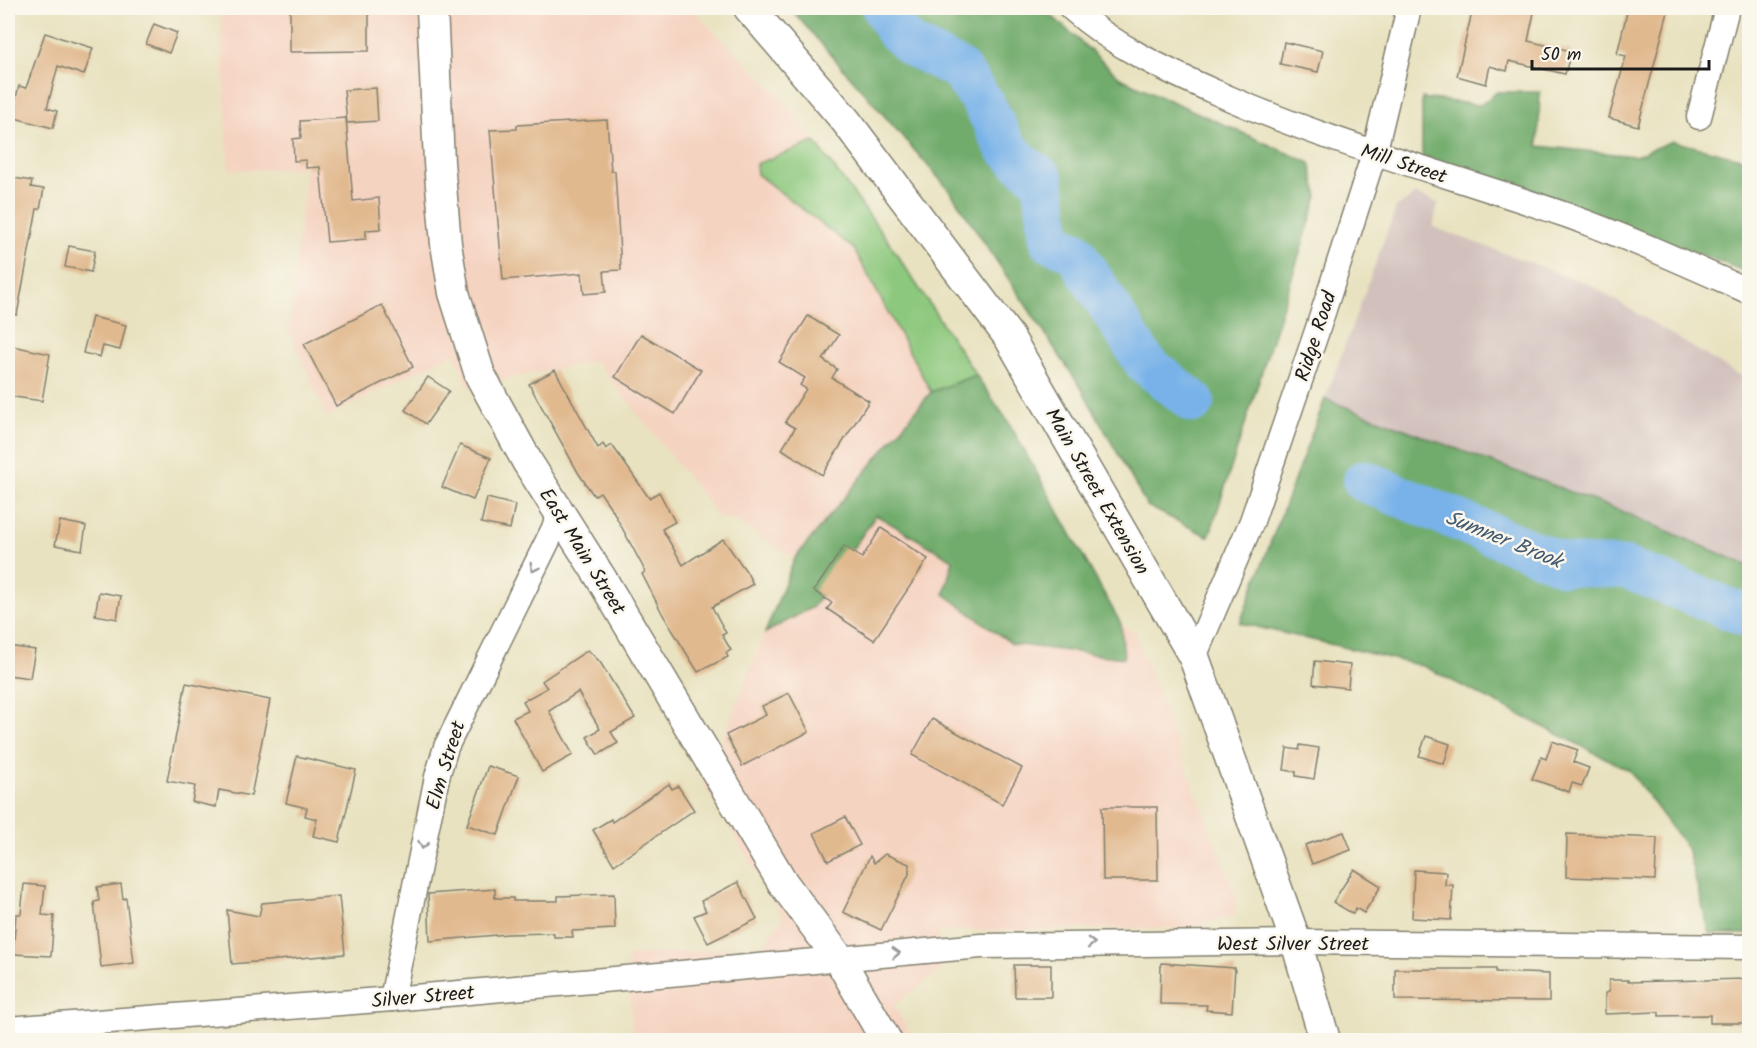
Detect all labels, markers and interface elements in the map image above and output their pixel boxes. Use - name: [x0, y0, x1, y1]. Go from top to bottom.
- scale bar: [1532, 33, 1709, 71]
- text: 50 m: [1541, 41, 1581, 70]
- street label: Mill Street: [1356, 136, 1451, 194]
- street label: Ridge Road: [1287, 286, 1347, 386]
- street label: Main Street Extension: [1035, 403, 1157, 581]
- street label: East Main Street: [529, 482, 633, 622]
- water label: Sumner Brook: [1440, 502, 1570, 580]
- one-way arrow: [530, 562, 541, 573]
- street label: Elm Street: [418, 717, 476, 814]
- one-way arrow: [417, 840, 430, 850]
- street label: West Silver Street: [1217, 929, 1369, 961]
- one-way arrow: [1086, 937, 1095, 949]
- one-way arrow: [892, 946, 901, 959]
- street label: Silver Street: [370, 978, 476, 1018]

